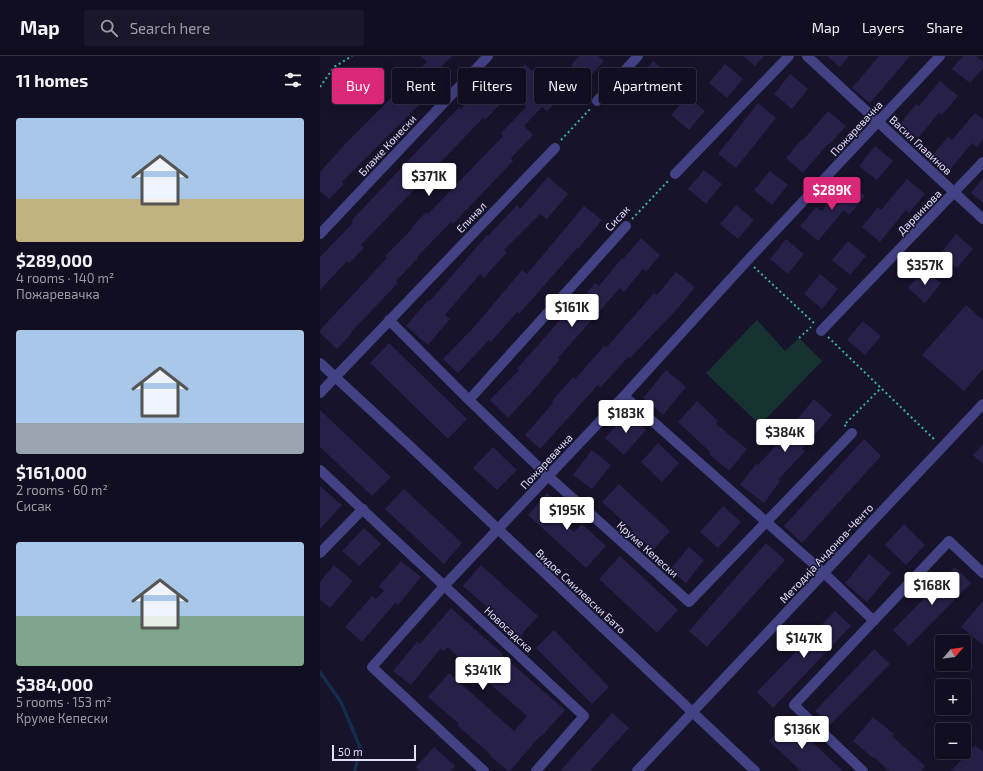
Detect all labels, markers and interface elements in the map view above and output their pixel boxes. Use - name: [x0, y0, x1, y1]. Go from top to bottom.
- search box: [84, 10, 364, 46]
- text: Map: [20, 16, 60, 39]
- icon: search: [98, 17, 120, 39]
- text: Search here: [130, 19, 210, 37]
- text: Map: [812, 19, 840, 36]
- text: Layers: [862, 19, 904, 36]
- text: Share: [926, 19, 963, 36]
- chip: Buy: [332, 68, 384, 104]
- chip: Rent: [392, 68, 450, 104]
- chip: Filters: [458, 68, 526, 104]
- chip: New: [534, 68, 591, 104]
- chip: Apartment: [599, 68, 696, 104]
- icon: filters: [282, 69, 304, 91]
- text: 11 homes: [16, 70, 88, 90]
- street label: Пожаревачка: [827, 98, 885, 158]
- street label: Блаже Конески: [355, 112, 419, 178]
- street label: Васил Главинов: [887, 113, 955, 177]
- icon: home: [124, 144, 196, 216]
- pin: $371K: [401, 163, 457, 197]
- text: $371K: [411, 168, 447, 184]
- pin: $289K: [804, 177, 860, 211]
- text: $289K: [812, 182, 852, 198]
- street label: Дарвинова: [894, 187, 944, 237]
- street label: Епинал: [453, 199, 489, 235]
- street label: Сисак: [602, 202, 632, 233]
- text: $289,000: [16, 250, 93, 270]
- pin: $357K: [897, 252, 953, 286]
- text: $357K: [906, 257, 944, 273]
- text: 4 rooms · 140 m²: [16, 270, 114, 286]
- text: Пожаревачка: [16, 286, 100, 302]
- pin: $161K: [544, 294, 600, 328]
- text: $161K: [555, 299, 589, 315]
- icon: home: [124, 356, 196, 428]
- pin: $183K: [598, 400, 654, 434]
- text: $183K: [608, 405, 644, 421]
- pin: $384K: [757, 419, 813, 453]
- text: $384K: [765, 424, 805, 440]
- street label: Пожаревачка: [517, 431, 575, 491]
- text: $161,000: [16, 462, 87, 482]
- text: 2 rooms · 60 m²: [16, 482, 108, 498]
- pin: $195K: [539, 497, 595, 531]
- text: Сисак: [16, 498, 52, 514]
- street label: Методија Андонов-Ченто: [776, 501, 876, 606]
- text: $195K: [549, 502, 585, 518]
- street label: Круме Кепески: [614, 518, 681, 581]
- street label: Видое Смилевски Бато: [533, 546, 629, 636]
- icon: home: [124, 568, 196, 640]
- pin: $168K: [904, 572, 960, 606]
- text: $168K: [913, 577, 951, 593]
- street label: Новосадска: [482, 603, 536, 655]
- pin: $147K: [776, 625, 832, 659]
- text: $147K: [786, 630, 822, 646]
- north arrow: [935, 635, 971, 671]
- map controls: [935, 635, 971, 759]
- pin: $341K: [455, 657, 511, 691]
- text: $341K: [464, 662, 502, 678]
- text: $384,000: [16, 674, 93, 694]
- button: +: [935, 679, 971, 715]
- text: 5 rooms · 153 m²: [16, 694, 112, 710]
- text: Круме Кепески: [16, 710, 108, 726]
- pin: $136K: [774, 716, 830, 750]
- text: $136K: [784, 721, 820, 737]
- button: −: [935, 723, 971, 759]
- scale bar: [332, 743, 416, 762]
- text: 50 m: [338, 745, 363, 758]

